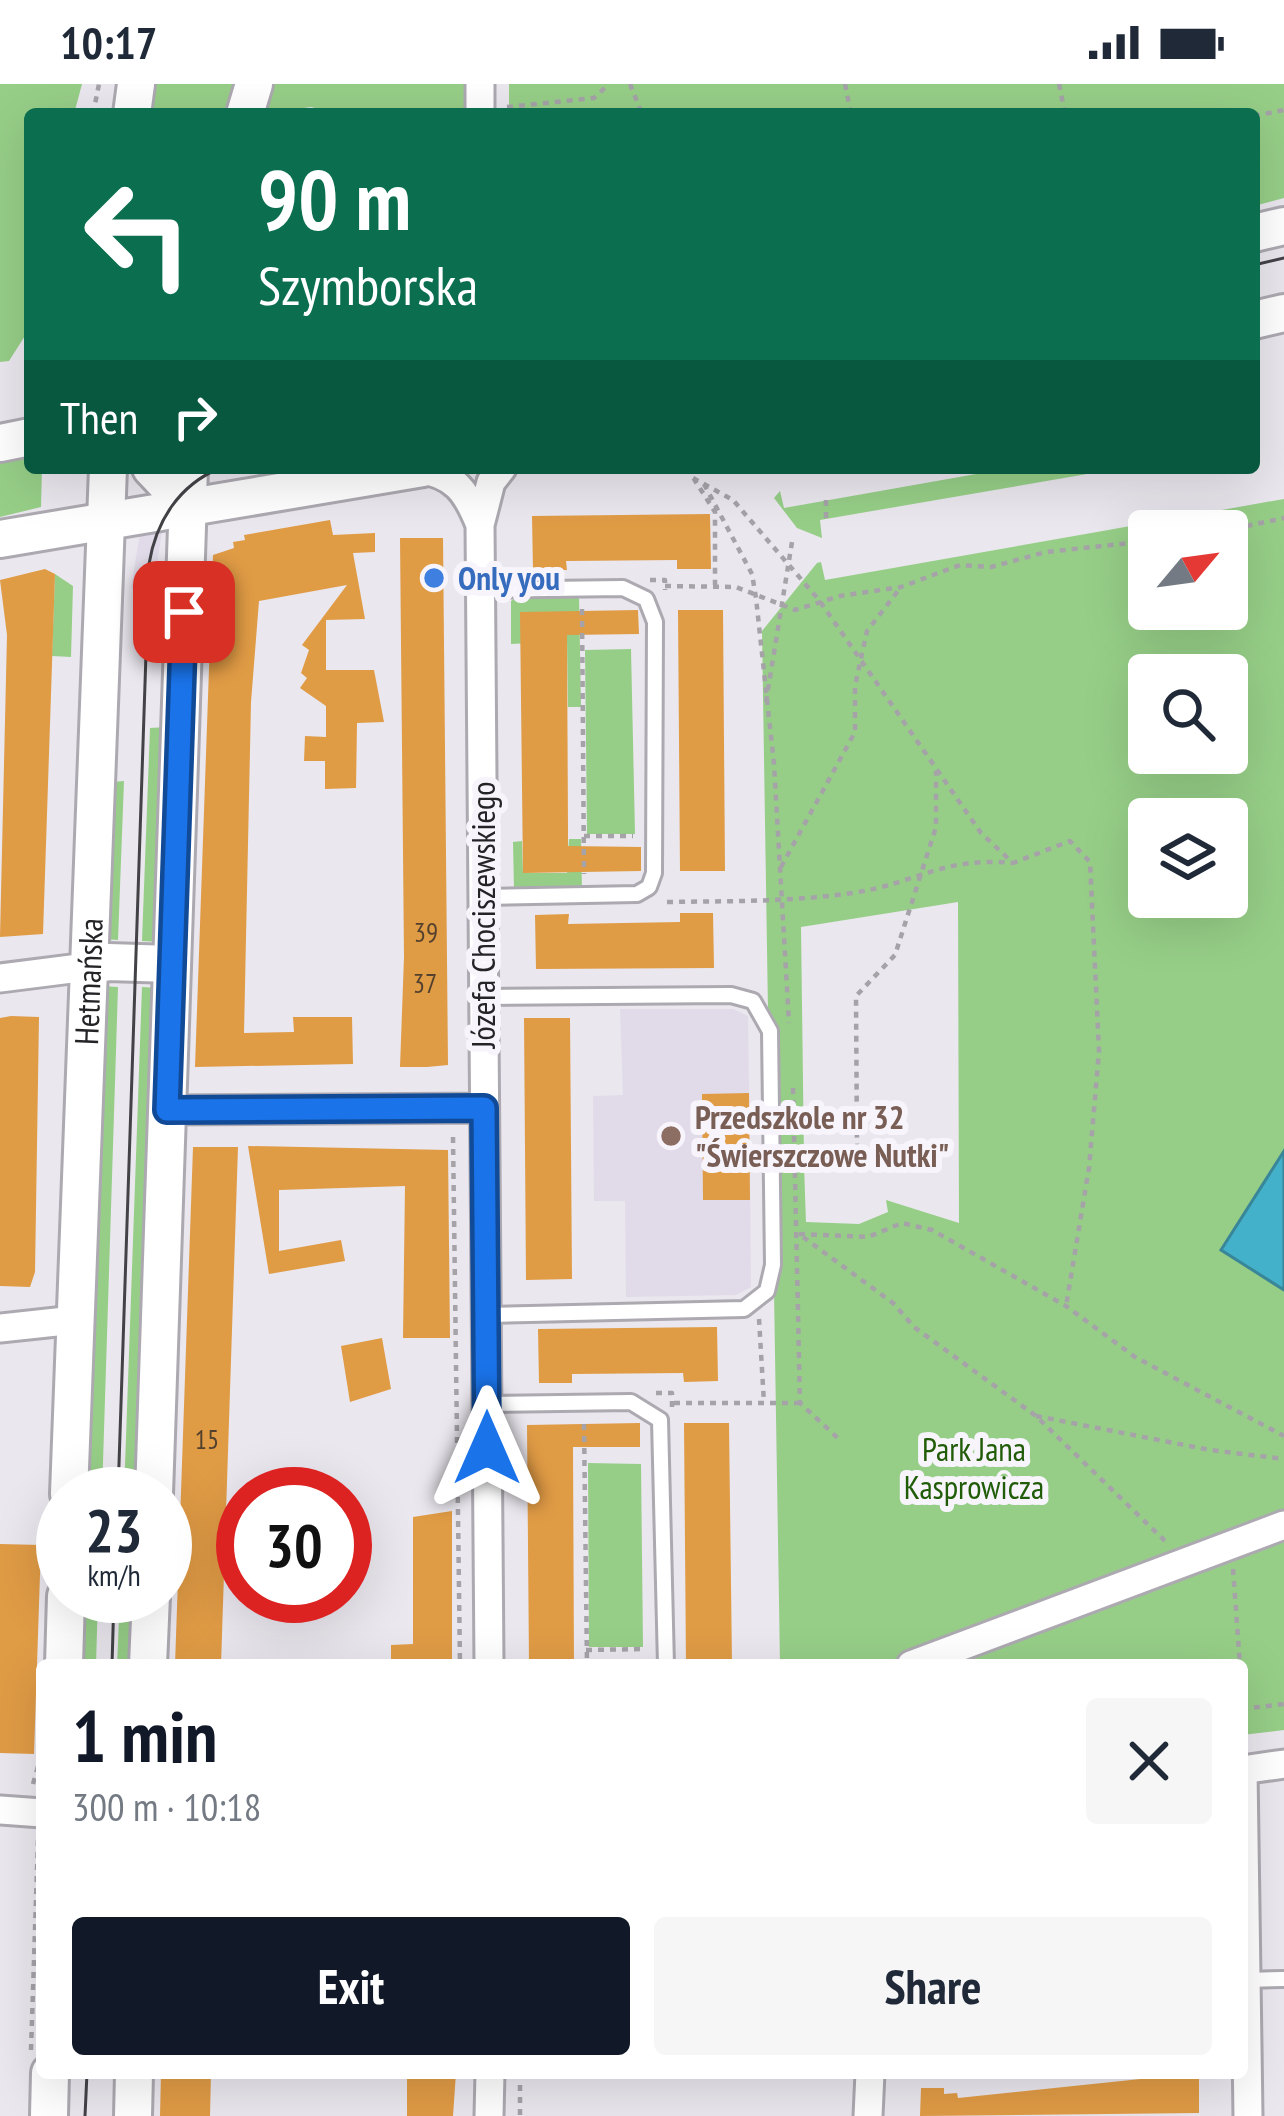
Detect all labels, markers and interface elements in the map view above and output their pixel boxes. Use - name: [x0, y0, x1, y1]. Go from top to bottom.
- text: 10:17: [60, 13, 157, 71]
- text: 90 m: [258, 144, 411, 253]
- icon: left: [60, 156, 216, 312]
- text: Szymborska: [258, 250, 478, 320]
- icon: right: [162, 384, 228, 450]
- text: Then: [60, 388, 138, 446]
- north arrow: [1128, 510, 1248, 630]
- map controls: [1128, 510, 1248, 918]
- place label: Only you: [458, 556, 560, 599]
- pin: [133, 561, 235, 663]
- marker: Only you: [421, 565, 447, 591]
- icon: arrive: [151, 579, 217, 645]
- button: search: [1128, 654, 1248, 774]
- street label: Józefa Chociszewskiego: [461, 782, 504, 1049]
- button: layers: [1128, 798, 1248, 918]
- house number: 39: [414, 915, 438, 949]
- street label: Hetmańska: [64, 917, 112, 1046]
- house number: 37: [413, 966, 437, 1000]
- place label: Przedszkole nr 32 "Świerszczowe Nutki": [695, 1095, 949, 1176]
- marker: Przedszkole nr 32 "Świerszczowe Nutki": [658, 1123, 684, 1149]
- position arrow: [424, 1385, 550, 1511]
- house number: 15: [195, 1422, 219, 1456]
- park label: Park Jana Kasprowicza: [904, 1427, 1044, 1508]
- speed limit sign: 30: [216, 1467, 372, 1623]
- text: 23: [85, 1491, 143, 1569]
- text: km/h: [87, 1555, 141, 1594]
- text: 1 min: [72, 1689, 217, 1782]
- button: close: [1086, 1698, 1212, 1824]
- text: 300 m · 10:18: [72, 1781, 261, 1832]
- button: Exit: [72, 1917, 630, 2055]
- button: Share: [654, 1917, 1212, 2055]

